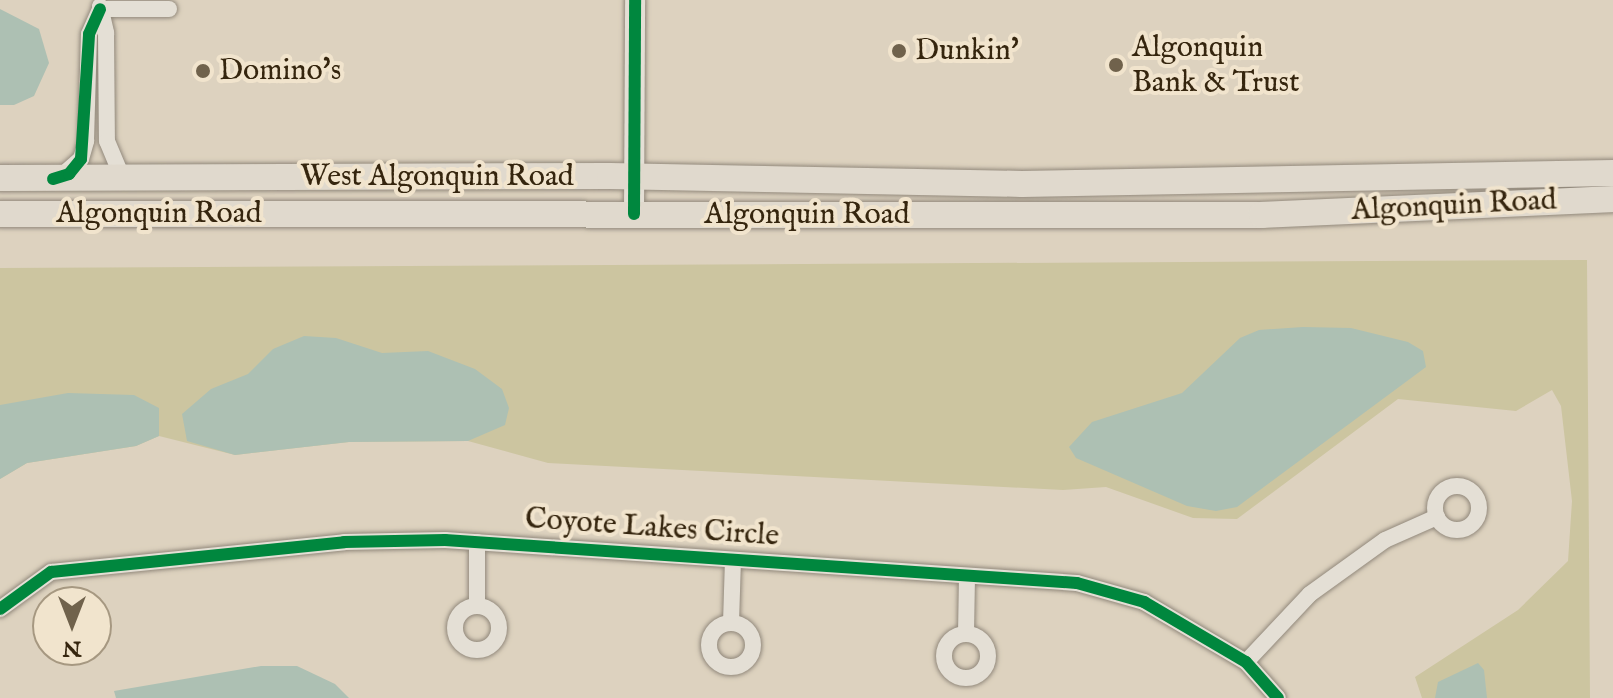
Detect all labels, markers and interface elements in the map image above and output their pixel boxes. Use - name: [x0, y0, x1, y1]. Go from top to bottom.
- place label: Algonquin Bank & Trust: [1132, 30, 1299, 100]
- place label: Dunkin': [915, 33, 1019, 69]
- marker: Dunkin': [890, 42, 908, 60]
- place label: Domino's: [219, 53, 341, 89]
- marker: Algonquin Bank & Trust: [1107, 56, 1125, 74]
- marker: Domino's: [194, 62, 212, 80]
- street label: West Algonquin Road: [300, 159, 574, 195]
- street label: Algonquin Road: [1350, 183, 1558, 229]
- street label: Algonquin Road: [56, 196, 262, 232]
- street label: Algonquin Road: [704, 197, 910, 233]
- street label: Coyote Lakes Circle: [524, 501, 780, 555]
- north arrow: [32, 586, 112, 666]
- text: N: [62, 634, 82, 662]

